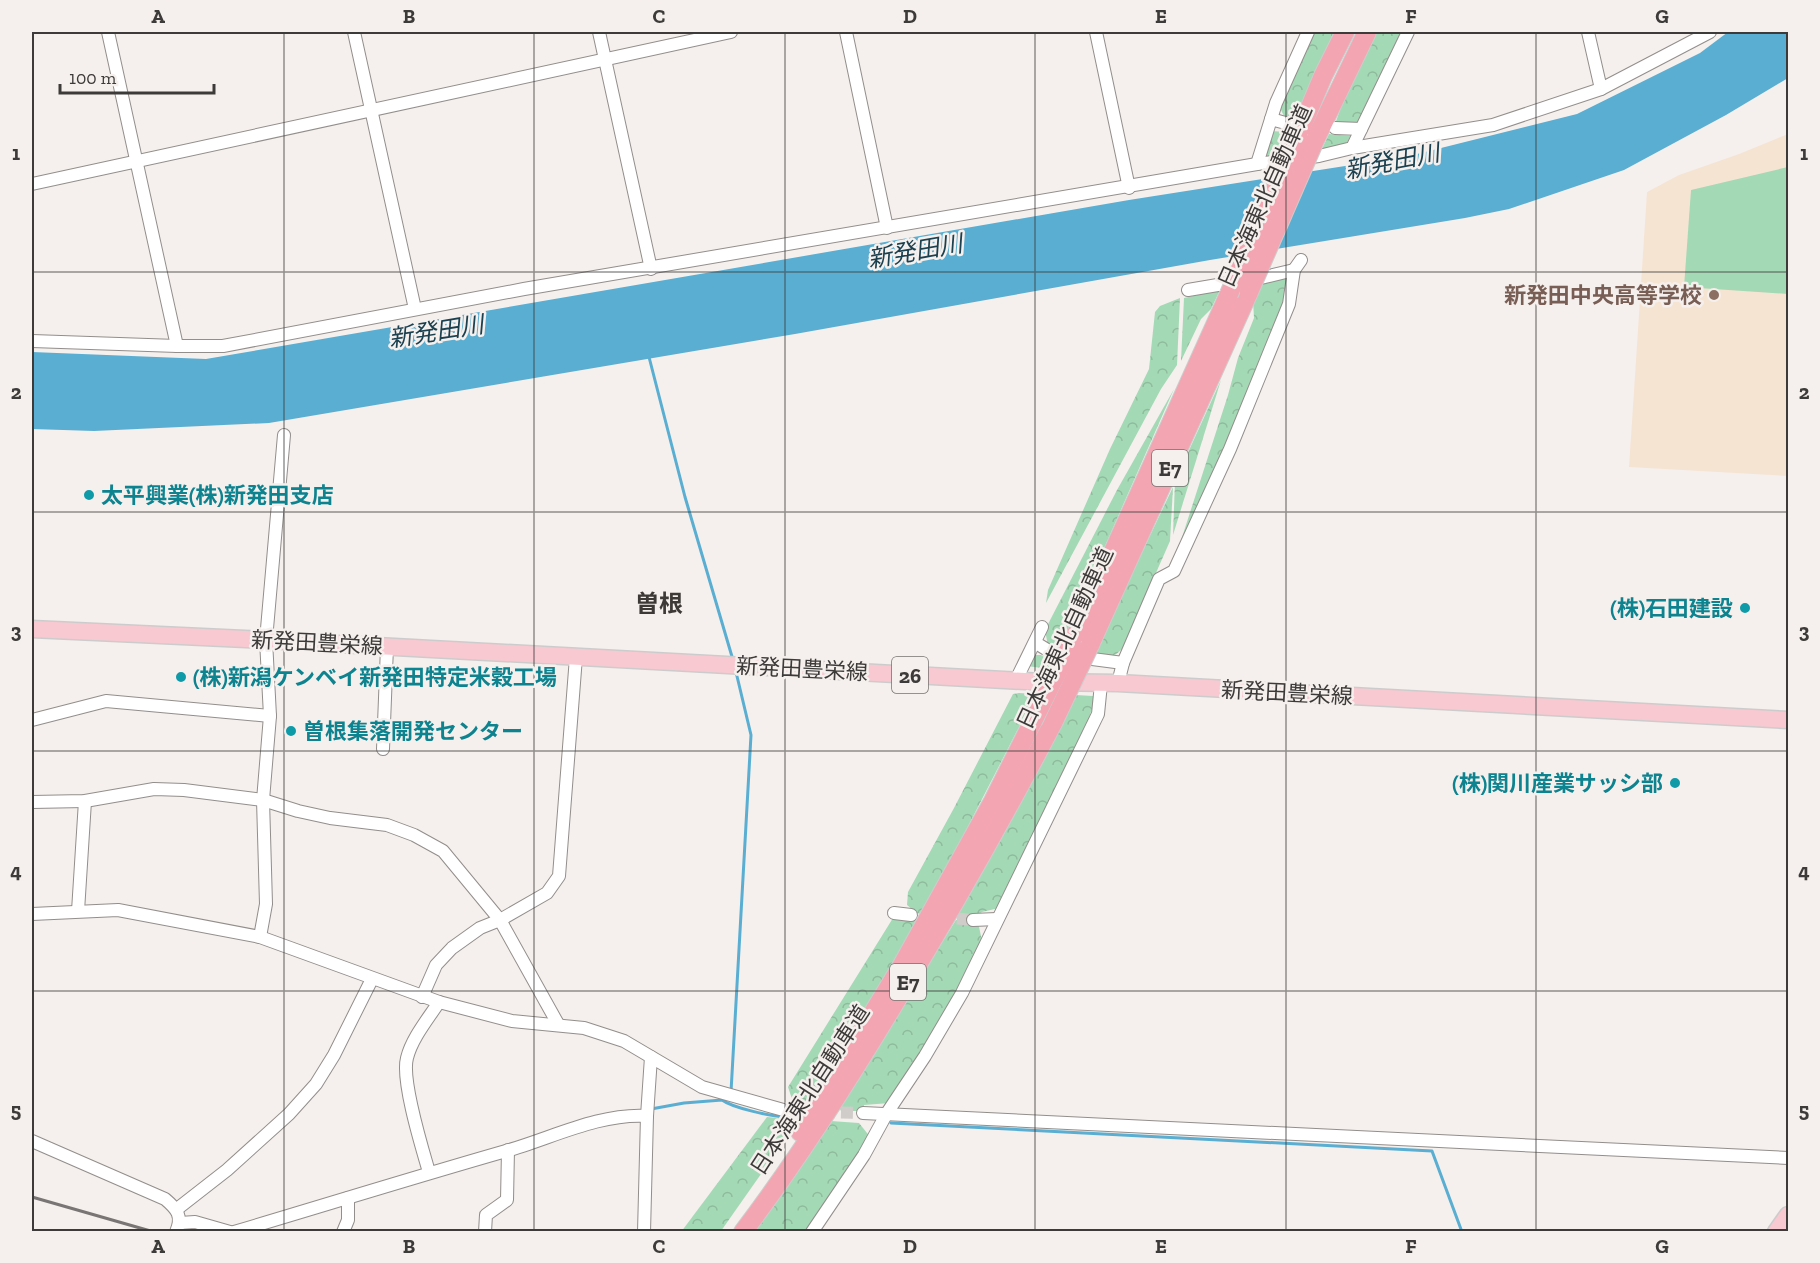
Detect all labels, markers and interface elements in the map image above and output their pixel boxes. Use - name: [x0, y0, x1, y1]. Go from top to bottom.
- text: A: [151, 4, 165, 28]
- text: B: [403, 4, 415, 28]
- text: C: [653, 4, 666, 28]
- text: D: [903, 4, 917, 28]
- text: E: [1155, 4, 1167, 28]
- text: F: [1405, 4, 1417, 28]
- text: G: [1655, 4, 1669, 28]
- scale bar: [60, 57, 214, 95]
- text: 100 m: [69, 67, 117, 89]
- street label: 日本海東北自動車道: [1212, 100, 1318, 292]
- water label: 新発田川: [1342, 137, 1445, 184]
- text: 1: [12, 141, 20, 165]
- text: 1: [1800, 141, 1808, 165]
- water label: 新発田川: [865, 228, 968, 274]
- place label: 新発田中央高等学校: [1504, 282, 1702, 309]
- marker: 新発田中央高等学校: [1707, 288, 1721, 302]
- water label: 新発田川: [386, 309, 489, 353]
- text: 2: [11, 380, 22, 404]
- text: 2: [1799, 380, 1810, 404]
- road number: E7: [1152, 450, 1188, 486]
- place label: 太平興業(株)新発田支店: [101, 482, 334, 509]
- marker: 太平興業(株)新発田支店: [82, 488, 96, 502]
- street label: 日本海東北自動車道: [1011, 543, 1119, 733]
- district label: 曽根: [635, 589, 683, 618]
- place label: (株)石田建設: [1610, 595, 1733, 622]
- marker: (株)石田建設: [1738, 601, 1752, 615]
- text: 3: [11, 619, 22, 643]
- text: 3: [1799, 619, 1810, 643]
- street label: 新発田豊栄線: [250, 626, 384, 660]
- street label: 新発田豊栄線: [735, 652, 869, 686]
- road number: 26: [892, 657, 928, 693]
- place label: (株)新潟ケンベイ新発田特定米穀工場: [193, 664, 557, 691]
- marker: (株)新潟ケンベイ新発田特定米穀工場: [174, 670, 188, 684]
- street label: 新発田豊栄線: [1220, 676, 1354, 710]
- place label: 曽根集落開発センター: [303, 718, 523, 745]
- marker: 曽根集落開発センター: [284, 724, 298, 738]
- place label: (株)関川産業サッシ部: [1452, 770, 1663, 797]
- marker: (株)関川産業サッシ部: [1668, 776, 1682, 790]
- text: 4: [10, 859, 22, 883]
- text: 4: [1798, 859, 1810, 883]
- road number: E7: [890, 964, 926, 1000]
- street label: 日本海東北自動車道: [745, 1000, 875, 1180]
- text: 5: [11, 1098, 21, 1122]
- text: 5: [1799, 1098, 1809, 1122]
- text: A: [151, 1234, 165, 1258]
- text: B: [403, 1234, 415, 1258]
- text: C: [653, 1234, 666, 1258]
- text: D: [903, 1234, 917, 1258]
- text: E: [1155, 1234, 1167, 1258]
- text: F: [1405, 1234, 1417, 1258]
- text: G: [1655, 1234, 1669, 1258]

